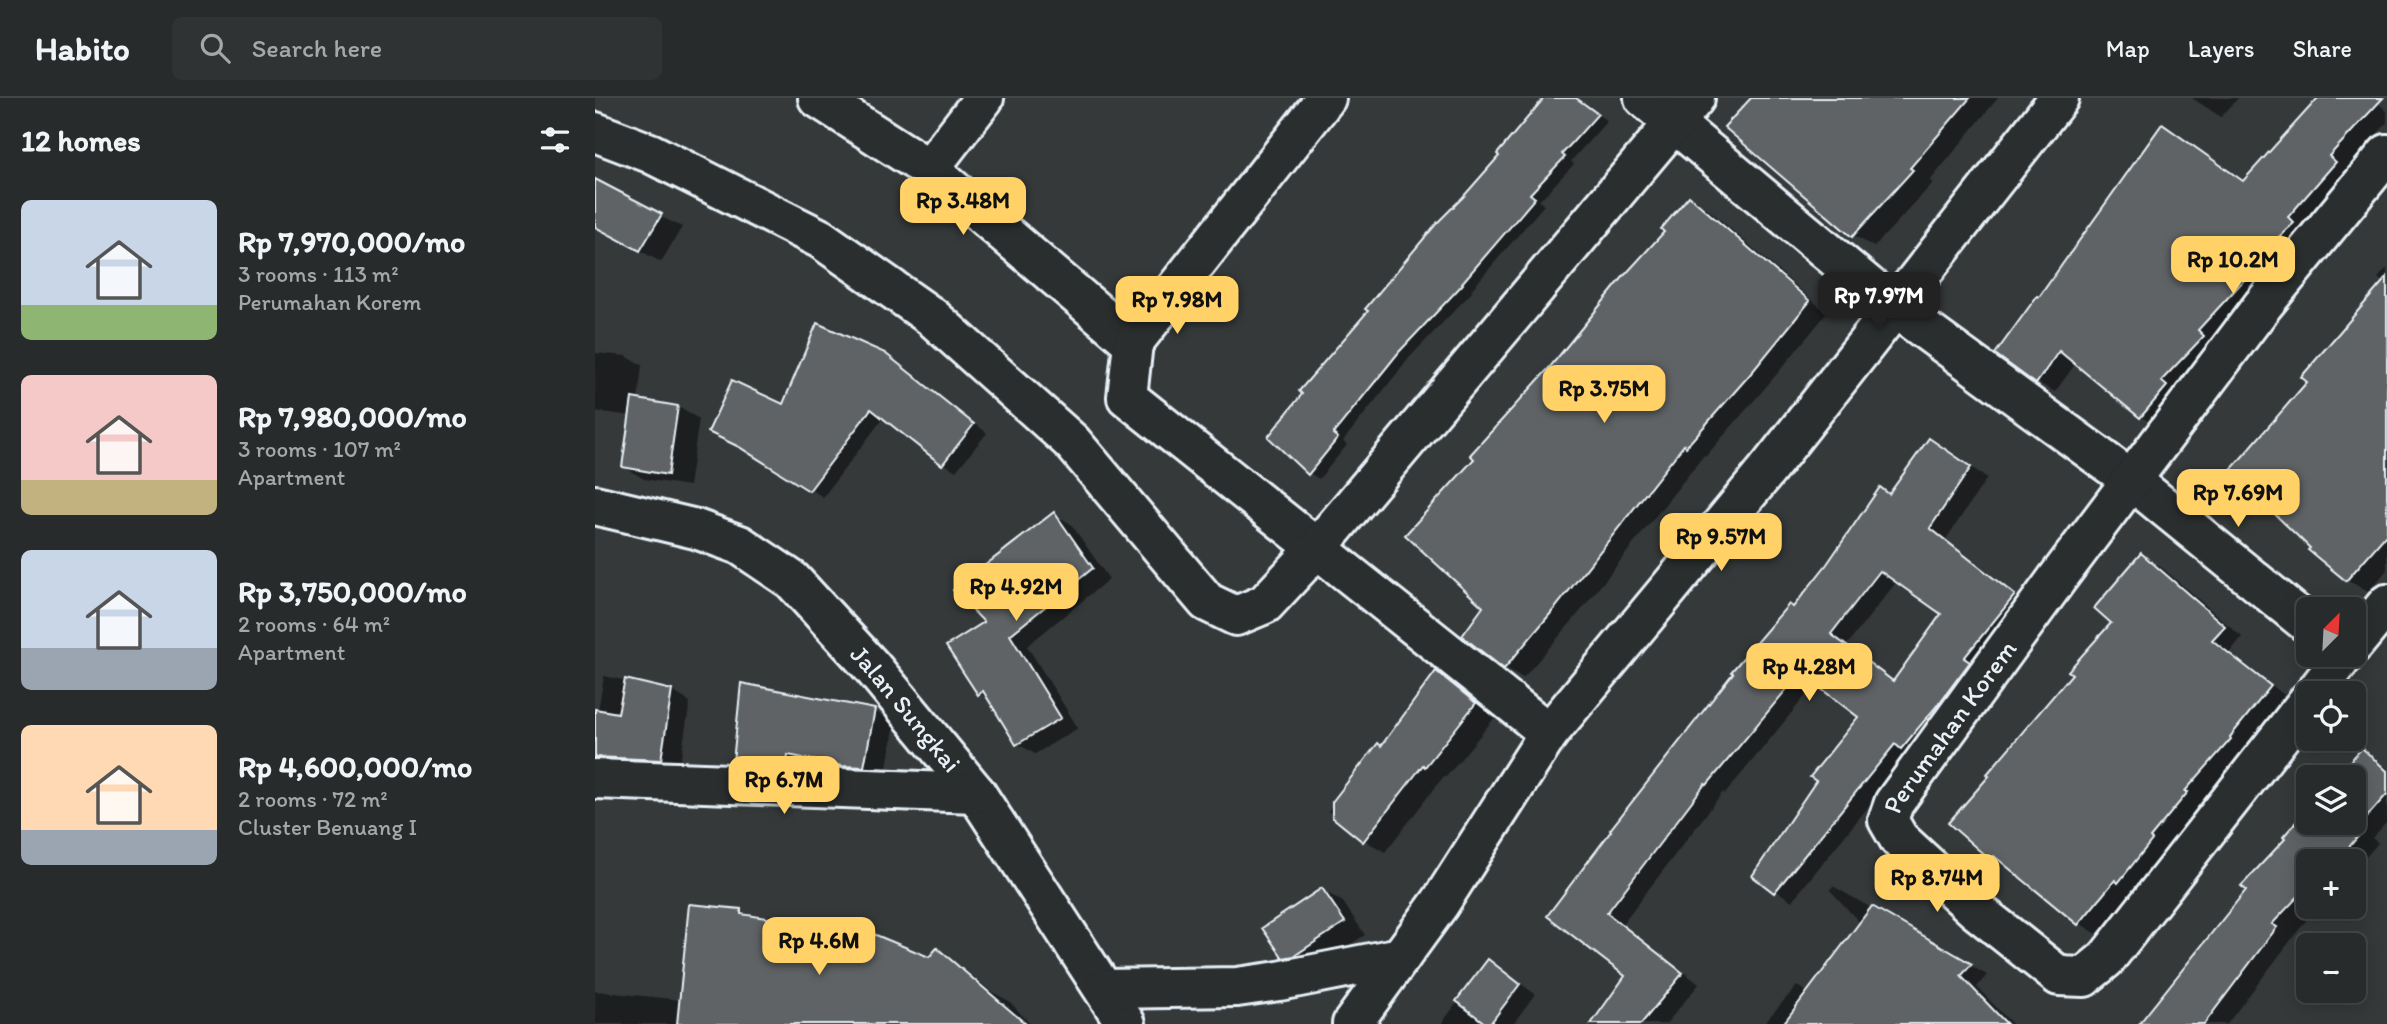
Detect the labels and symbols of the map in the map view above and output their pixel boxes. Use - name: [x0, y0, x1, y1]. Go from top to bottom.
- pin: Rp 3.48M: [891, 178, 1035, 237]
- pin: Rp 10.2M: [2161, 236, 2305, 296]
- pin: Rp 7.97M: [1807, 272, 1951, 332]
- pin: Rp 7.98M: [1105, 276, 1249, 336]
- pin: Rp 3.75M: [1532, 366, 1676, 425]
- pin: Rp 7.69M: [2166, 470, 2310, 529]
- pin: Rp 9.57M: [1649, 514, 1793, 573]
- pin: Rp 4.92M: [944, 564, 1088, 623]
- north arrow: [2296, 597, 2366, 667]
- street label: Perumahan Korem: [1876, 634, 2023, 817]
- street label: Jalan Sungkai: [844, 638, 968, 779]
- pin: Rp 4.28M: [1737, 644, 1881, 703]
- pin: Rp 6.7M: [719, 756, 849, 816]
- pin: Rp 8.74M: [1865, 854, 2009, 914]
- pin: Rp 4.6M: [754, 918, 884, 977]

